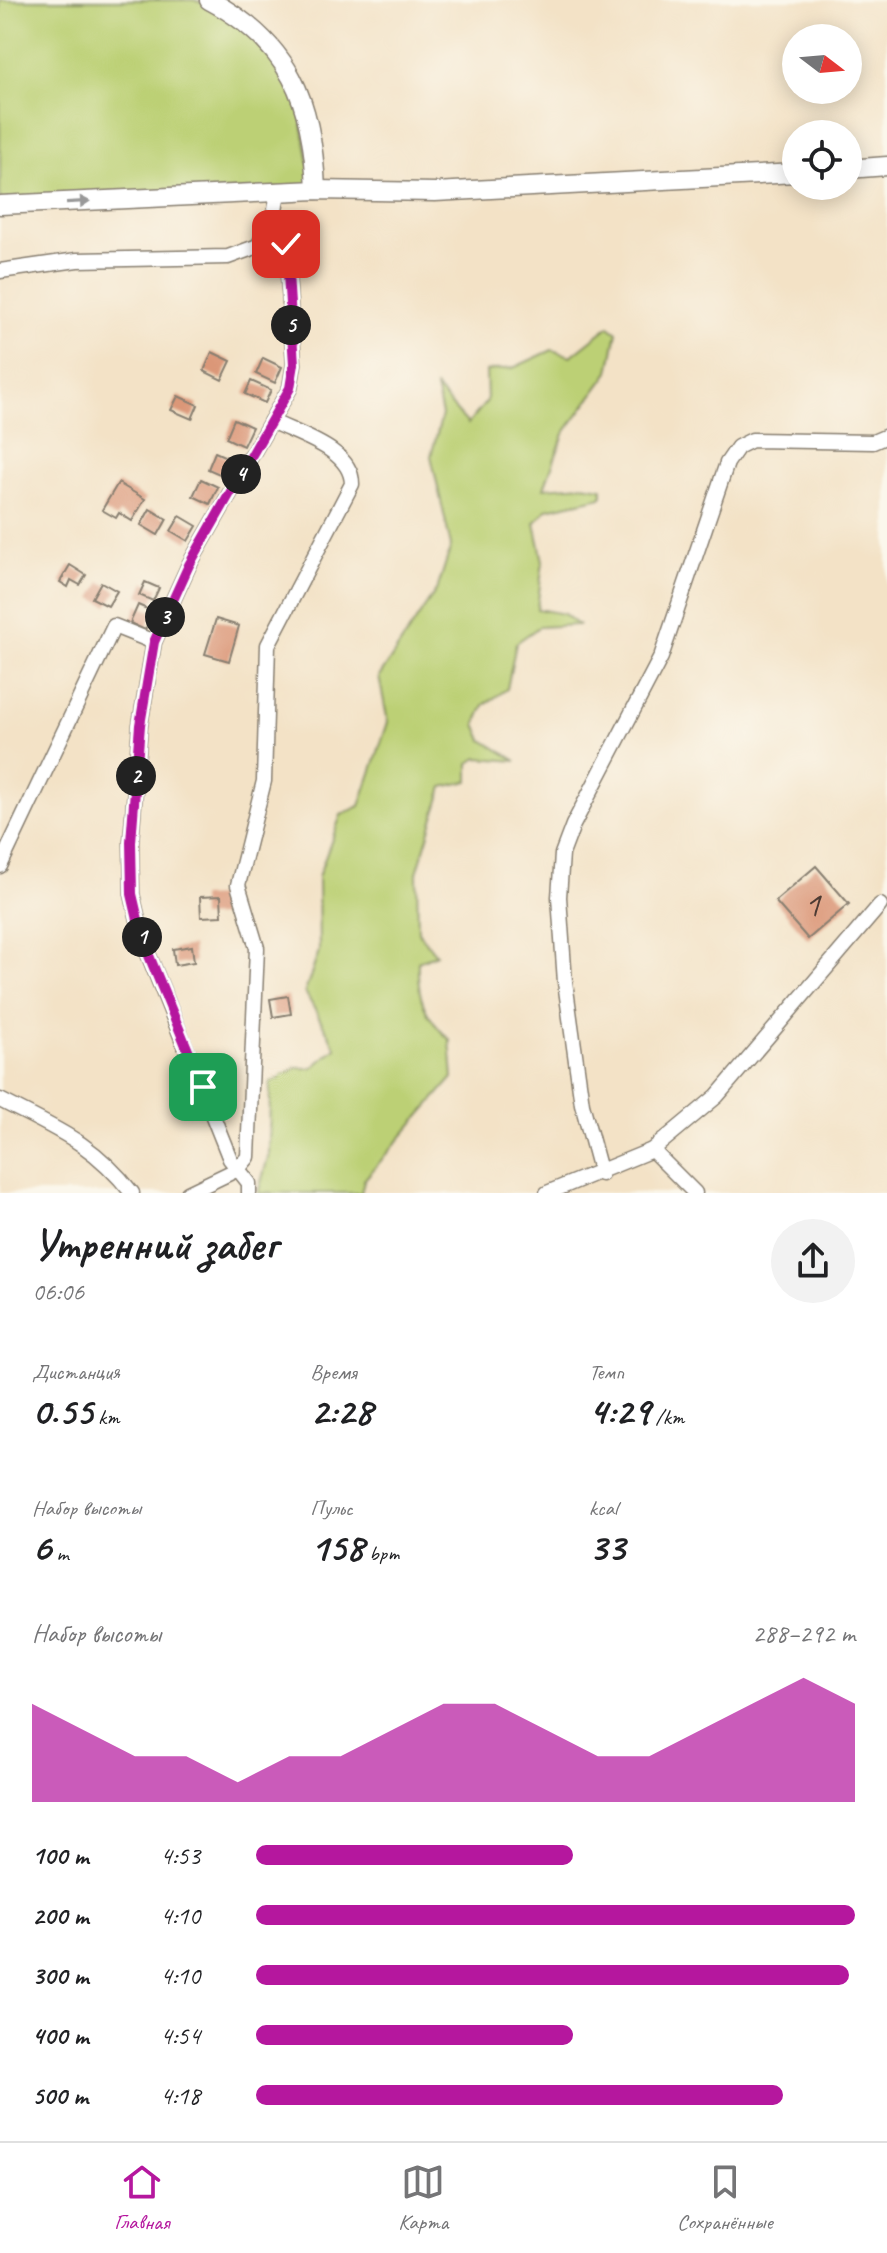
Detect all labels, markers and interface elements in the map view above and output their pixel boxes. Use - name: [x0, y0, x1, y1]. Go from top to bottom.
- north arrow: [782, 24, 862, 104]
- map controls: [782, 24, 862, 200]
- button: locate: [782, 120, 862, 200]
- one-way arrow: [66, 195, 91, 208]
- pin: [252, 210, 320, 278]
- icon: check: [264, 222, 308, 266]
- pin: 5: [271, 305, 311, 345]
- text: 5: [286, 311, 296, 339]
- pin: 4: [221, 454, 261, 494]
- text: 4: [236, 460, 246, 488]
- pin: 3: [145, 597, 185, 637]
- text: 3: [160, 603, 170, 631]
- pin: 2: [116, 756, 156, 796]
- text: 2: [131, 762, 141, 790]
- house number: 1: [804, 881, 822, 927]
- pin: 1: [122, 917, 162, 957]
- text: 1: [137, 923, 147, 951]
- pin: [169, 1053, 237, 1121]
- icon: arrive: [181, 1065, 225, 1109]
- text: Утренний забег: [32, 1217, 277, 1272]
- button: share: [771, 1219, 855, 1303]
- text: 06:06: [32, 1275, 84, 1308]
- text: Дистанция: [32, 1358, 120, 1386]
- text: Время: [310, 1358, 357, 1386]
- text: Темп: [589, 1358, 624, 1386]
- text: 0.55: [32, 1386, 93, 1436]
- text: 2:28: [310, 1386, 372, 1436]
- text: 4:29: [589, 1386, 650, 1436]
- text: km: [93, 1403, 119, 1431]
- text: /km: [650, 1403, 684, 1431]
- text: Набор высоты: [32, 1494, 141, 1522]
- text: Пульс: [310, 1494, 353, 1522]
- text: kcal: [589, 1494, 618, 1522]
- text: 6: [32, 1522, 51, 1572]
- text: 158: [310, 1522, 364, 1572]
- text: 33: [589, 1522, 625, 1572]
- text: m: [51, 1539, 69, 1567]
- text: bpm: [364, 1539, 399, 1567]
- text: Набор высоты: [32, 1617, 161, 1650]
- text: 288–292 m: [752, 1617, 855, 1650]
- text: 100 m: [32, 1839, 88, 1872]
- text: 4:53: [160, 1839, 200, 1872]
- text: 200 m: [32, 1899, 88, 1932]
- text: 4:10: [160, 1899, 200, 1932]
- text: 300 m: [32, 1959, 88, 1992]
- text: 4:10: [160, 1959, 200, 1992]
- text: 400 m: [32, 2019, 88, 2052]
- text: 4:54: [160, 2019, 200, 2052]
- text: 500 m: [32, 2079, 88, 2112]
- text: 4:18: [160, 2079, 200, 2112]
- tab: Главная: [114, 2160, 169, 2236]
- tab: Карта: [398, 2160, 448, 2236]
- tab: Сохранённые: [677, 2160, 773, 2236]

